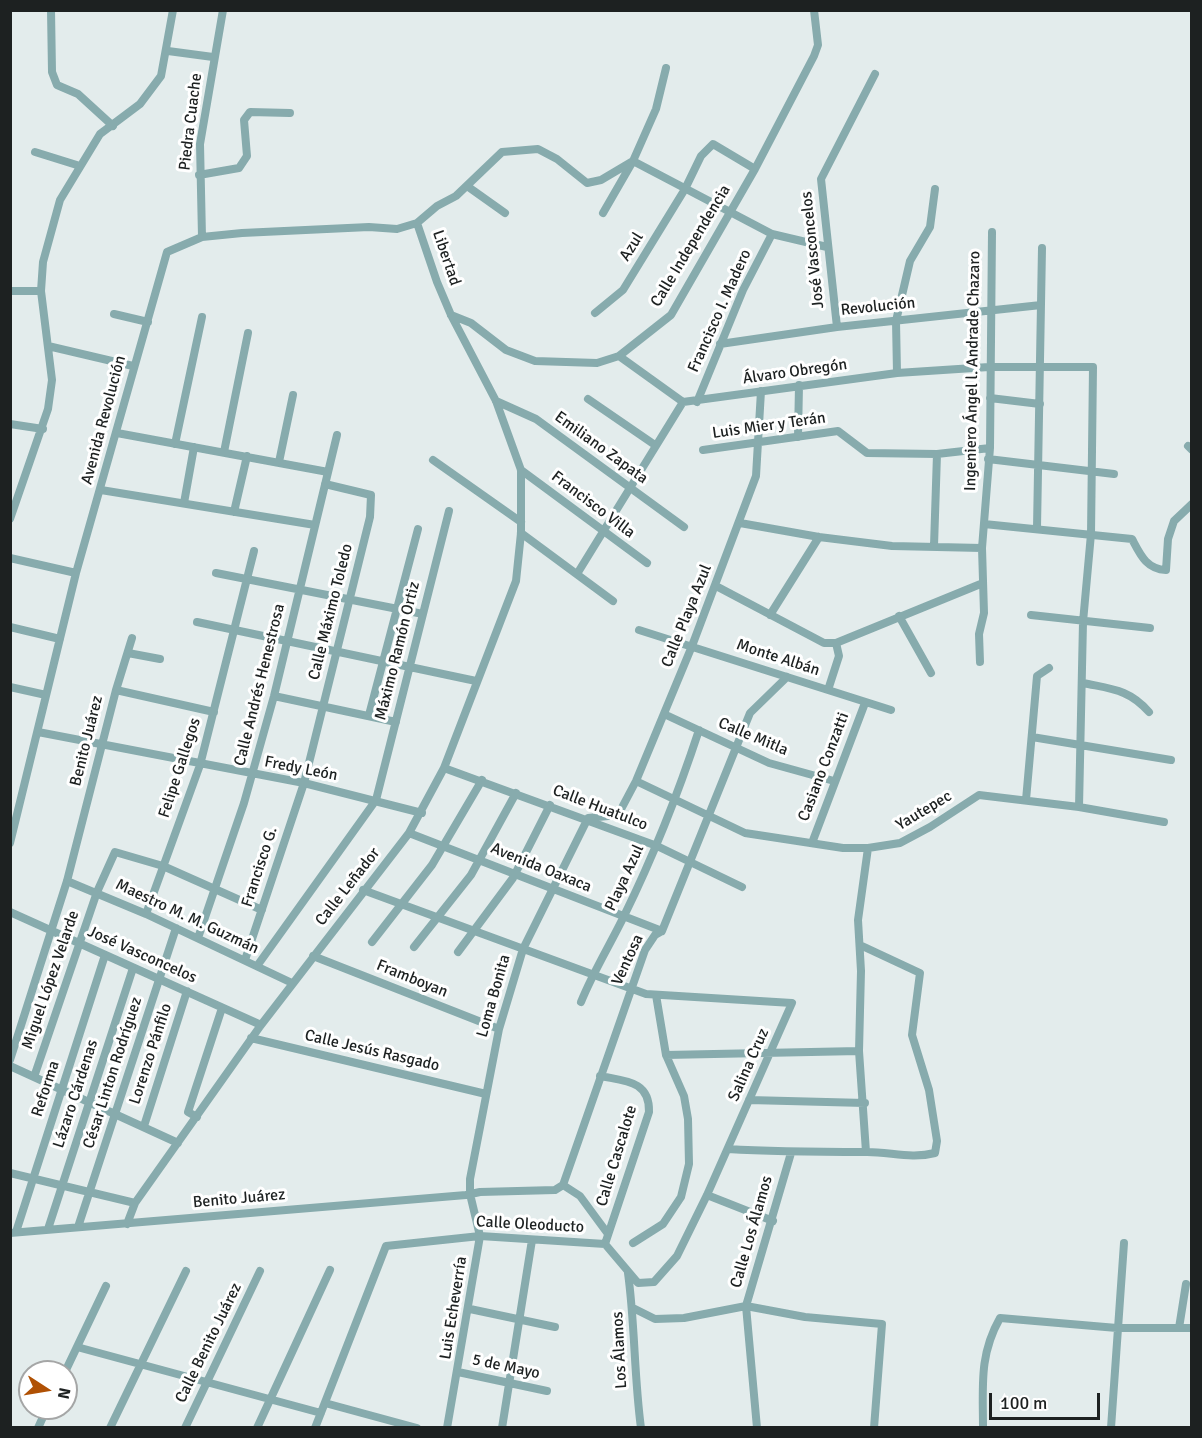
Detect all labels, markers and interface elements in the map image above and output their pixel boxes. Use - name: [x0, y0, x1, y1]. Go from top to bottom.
- street label: Piedra Cuache: [176, 72, 206, 172]
- street label: Calle Independencia: [647, 182, 735, 310]
- street label: José Vasconcelos: [797, 191, 829, 309]
- street label: Libertad: [428, 228, 464, 288]
- street label: Azul: [616, 229, 648, 265]
- street label: Francisco I. Madero: [684, 246, 756, 376]
- street label: Ingeniero Ángel l. Andrade Chazaro: [961, 251, 985, 491]
- street label: Revolución: [840, 294, 916, 320]
- street label: Avenida Revolución: [78, 353, 130, 487]
- street label: Álvaro Obregón: [742, 355, 848, 389]
- street label: Emiliano Zapata: [551, 408, 651, 488]
- street label: Luis Mier y Terán: [711, 409, 827, 443]
- street label: Francisco Villa: [547, 467, 639, 543]
- street label: Calle Máximo Toledo: [305, 542, 357, 682]
- street label: Calle Playa Azul: [658, 562, 716, 670]
- street label: Máximo Ramón Ortiz: [371, 580, 425, 722]
- street label: Calle Andrés Henestrosa: [231, 602, 289, 768]
- street label: Monte Albán: [734, 635, 822, 681]
- street label: Benito Juárez: [66, 694, 108, 788]
- street label: Casiano Conzatti: [794, 710, 854, 824]
- street label: Calle Mitla: [715, 714, 791, 760]
- street label: Felipe Gallegos: [155, 716, 205, 820]
- street label: Fredy León: [263, 753, 339, 785]
- street label: Calle Huatulco: [550, 781, 650, 835]
- street label: Yautepec: [893, 787, 955, 835]
- street label: Francisco G.: [238, 824, 282, 910]
- street label: Avenida Oaxaca: [488, 839, 594, 897]
- street label: Playa Azul: [601, 842, 649, 914]
- street label: Calle Leñador: [312, 844, 384, 930]
- street label: Maestro M. M. Guzmán: [112, 875, 262, 959]
- street label: Miguel López Velarde: [18, 908, 84, 1052]
- street label: José Vasconcelos: [84, 922, 200, 988]
- street label: Ventosa: [608, 931, 648, 989]
- street label: Loma Bonita: [473, 952, 515, 1040]
- street label: Framboyan: [374, 956, 450, 1002]
- street label: César Linton Rodríguez: [79, 995, 147, 1151]
- street label: Lorenzo Pánfilo: [126, 1001, 176, 1107]
- street label: Calle Jesús Rasgado: [303, 1026, 441, 1076]
- street label: Salina Cruz: [724, 1026, 774, 1104]
- street label: Lázaro Cárdenas: [49, 1037, 103, 1151]
- street label: Reforma: [28, 1059, 64, 1119]
- street label: Calle Cascalote: [593, 1103, 641, 1209]
- street label: Calle Los Álamos: [727, 1174, 777, 1290]
- street label: Benito Juárez: [192, 1185, 286, 1213]
- street label: Calle Oleoducto: [475, 1213, 585, 1237]
- street label: Luis Echeverría: [436, 1255, 472, 1361]
- street label: Calle Benito Juárez: [172, 1280, 246, 1406]
- street label: Los Álamos: [608, 1311, 632, 1389]
- street label: 5 de Mayo: [470, 1350, 542, 1384]
- north arrow: [18, 1360, 78, 1420]
- scale bar: [992, 1381, 1103, 1419]
- text: N: [53, 1386, 75, 1401]
- text: 100 m: [1000, 1392, 1047, 1414]

